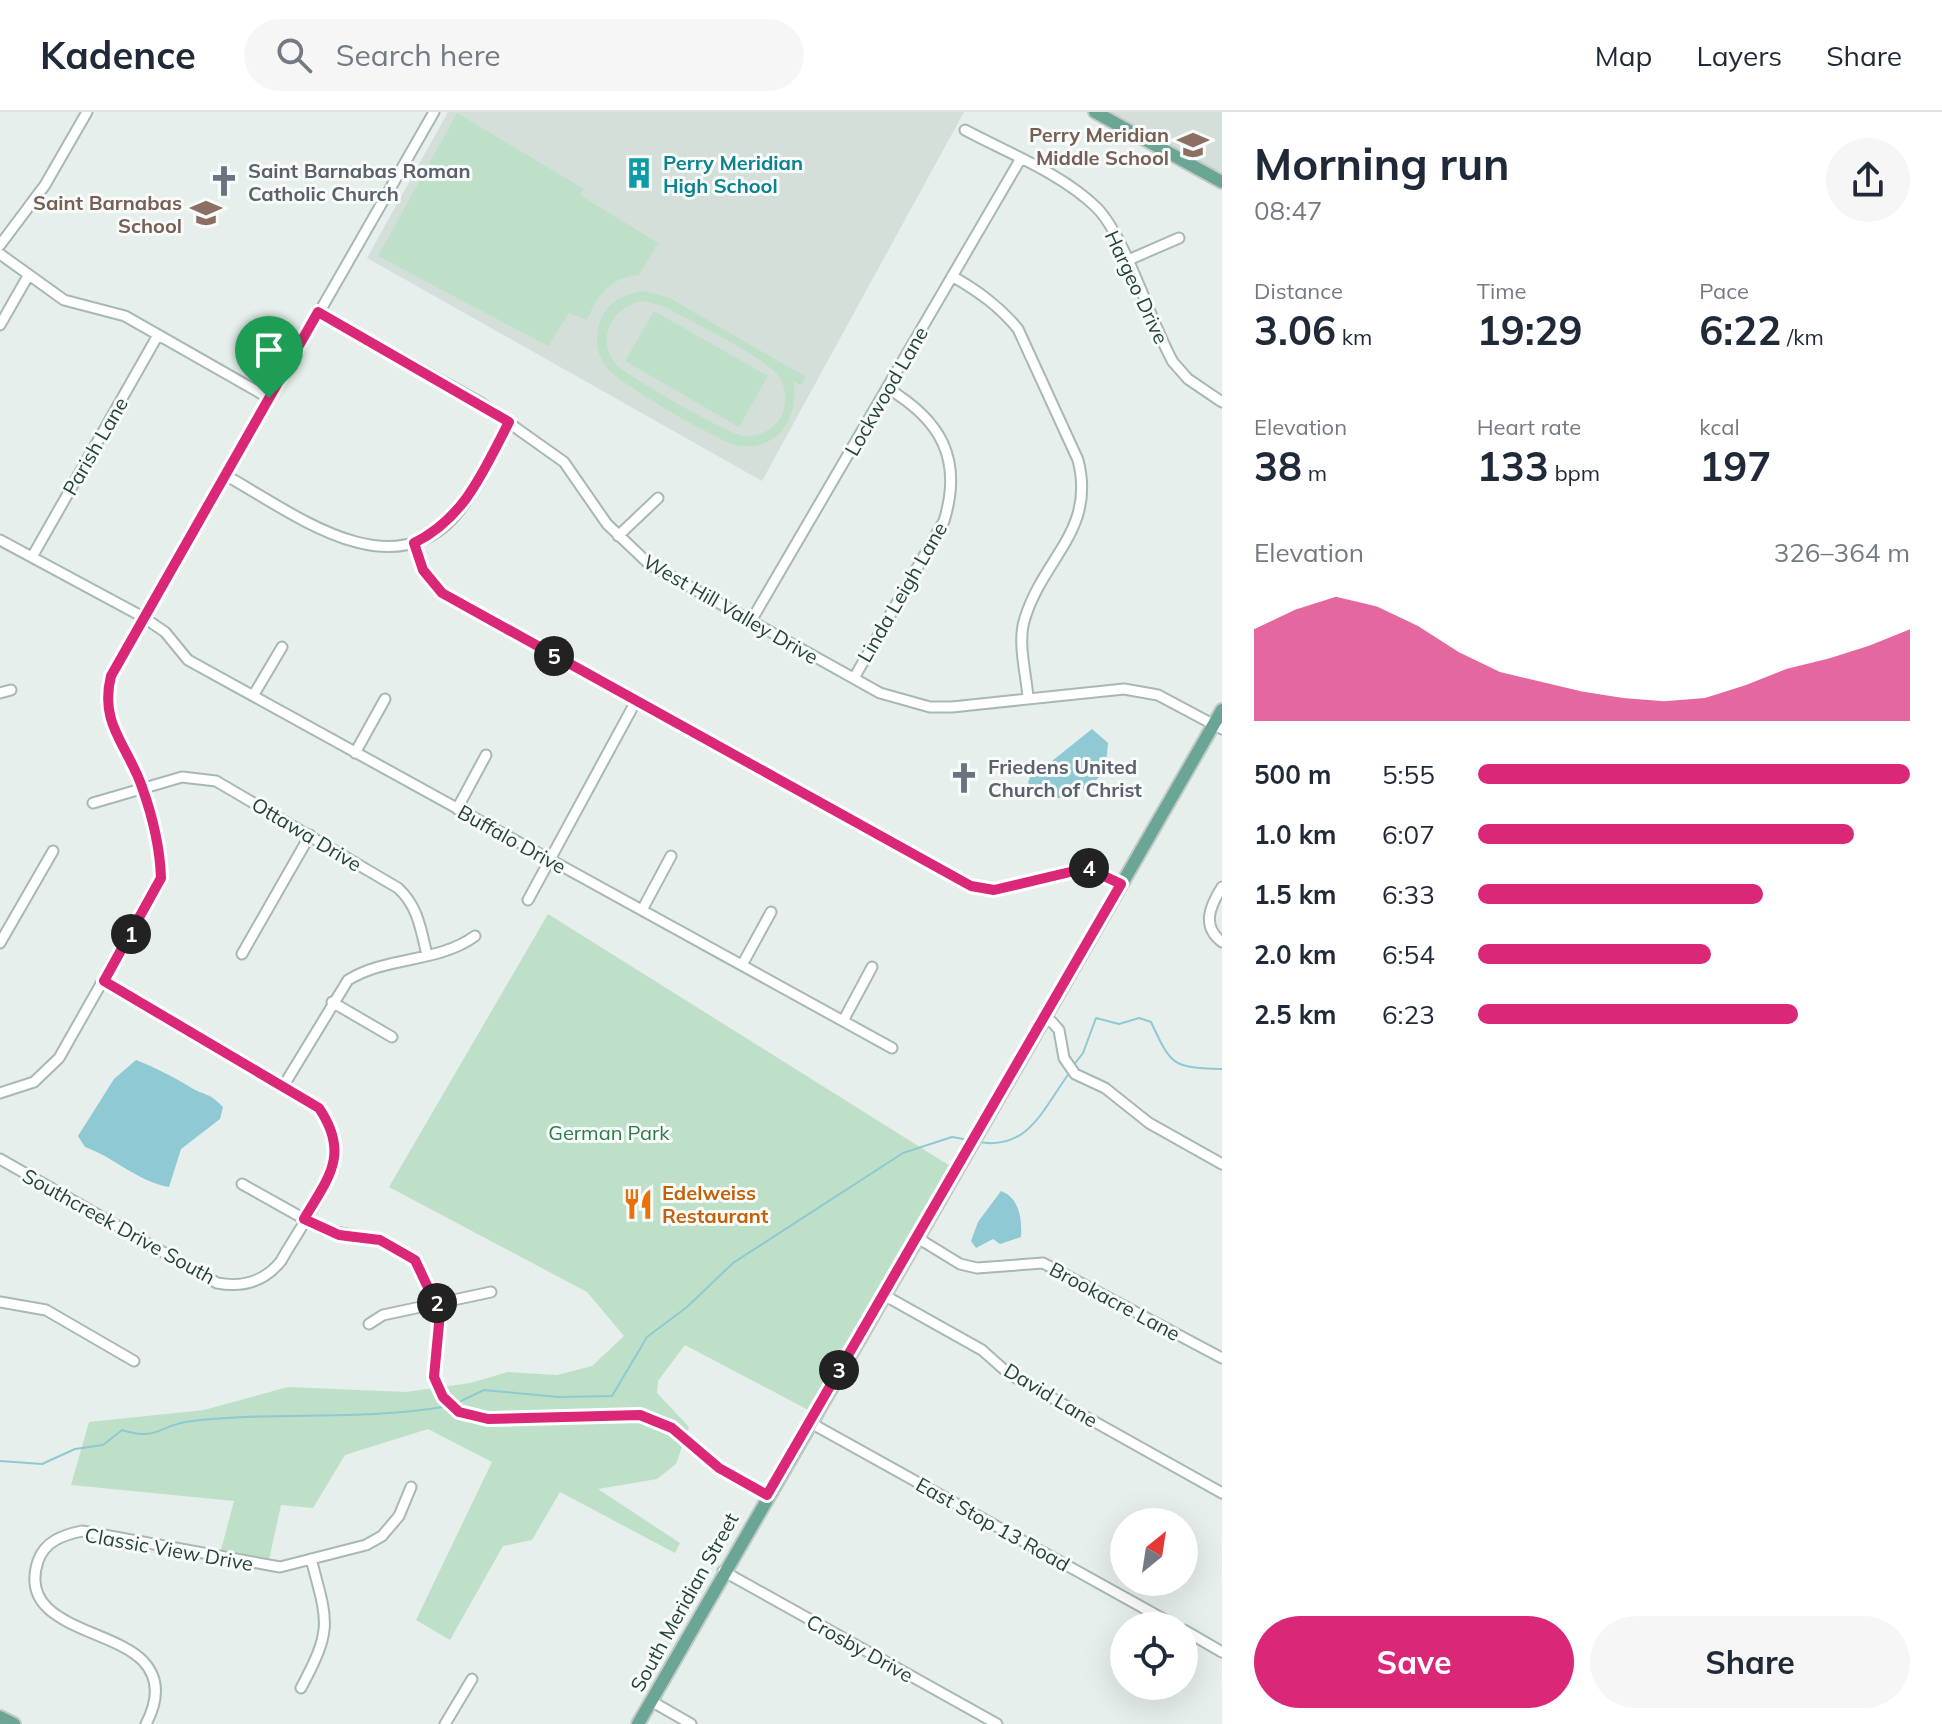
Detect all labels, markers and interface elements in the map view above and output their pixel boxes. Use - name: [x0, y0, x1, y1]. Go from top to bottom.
- search box: [244, 19, 804, 91]
- text: Kadence: [40, 31, 196, 79]
- icon: search: [272, 33, 316, 77]
- text: Search here: [336, 36, 501, 74]
- text: Map: [1595, 38, 1652, 73]
- text: Layers: [1696, 38, 1782, 73]
- text: Share: [1826, 38, 1902, 73]
- place label: Perry Meridian Middle School: [1029, 122, 1169, 170]
- school or university icon: Perry Meridian Middle School: [1176, 128, 1210, 162]
- text: Morning run: [1254, 136, 1510, 191]
- button: share: [1826, 138, 1910, 222]
- place label: Perry Meridian High School: [663, 150, 803, 198]
- building icon: Perry Meridian High School: [622, 156, 656, 190]
- place label: Saint Barnabas Roman Catholic Church: [248, 158, 471, 206]
- church icon: Saint Barnabas Roman Catholic Church: [207, 164, 241, 198]
- place label: Saint Barnabas School: [33, 190, 182, 238]
- text: 08:47: [1254, 194, 1322, 227]
- school or university icon: Saint Barnabas School: [189, 196, 223, 230]
- street label: Hargeo Drive: [1100, 226, 1174, 348]
- text: Distance: [1254, 277, 1343, 305]
- text: Time: [1477, 277, 1526, 305]
- text: Pace: [1699, 277, 1749, 305]
- text: 3.06: [1254, 305, 1336, 355]
- text: 19:29: [1477, 305, 1583, 355]
- text: 6:22: [1699, 305, 1781, 355]
- pin: [235, 316, 303, 398]
- street label: Lockwood Lane: [839, 322, 933, 460]
- text: km: [1336, 323, 1372, 351]
- text: /km: [1781, 323, 1824, 351]
- icon: arrive: [247, 328, 291, 372]
- street label: Parish Lane: [57, 393, 133, 499]
- text: Elevation: [1254, 413, 1347, 441]
- text: Heart rate: [1477, 413, 1581, 441]
- text: kcal: [1699, 413, 1740, 441]
- text: 38: [1254, 441, 1302, 491]
- text: 133: [1477, 441, 1549, 491]
- text: 197: [1699, 441, 1771, 491]
- text: m: [1302, 459, 1327, 487]
- text: bpm: [1549, 459, 1600, 487]
- street label: Linda Leigh Lane: [852, 518, 952, 666]
- text: Elevation: [1254, 536, 1364, 569]
- text: 326–364 m: [1774, 536, 1910, 569]
- street label: West Hill Valley Drive: [639, 549, 823, 669]
- pin: 5: [534, 636, 574, 676]
- text: 5: [547, 642, 561, 670]
- place label: Friedens United Church of Christ: [988, 754, 1142, 802]
- text: 500 m: [1254, 758, 1331, 791]
- text: 5:55: [1382, 758, 1435, 791]
- church icon: Friedens United Church of Christ: [947, 761, 981, 795]
- street label: Ottawa Drive: [248, 791, 366, 877]
- street label: Buffalo Drive: [453, 799, 571, 879]
- text: 1.0 km: [1254, 818, 1337, 851]
- text: 6:07: [1382, 818, 1435, 851]
- pin: 4: [1069, 848, 1109, 888]
- text: 4: [1082, 854, 1096, 882]
- text: 1.5 km: [1254, 878, 1337, 911]
- text: 6:33: [1382, 878, 1435, 911]
- pin: 1: [111, 914, 151, 954]
- text: 1: [124, 920, 138, 948]
- text: 2.0 km: [1254, 938, 1337, 971]
- text: 6:54: [1382, 938, 1435, 971]
- text: 2.5 km: [1254, 998, 1337, 1031]
- text: 6:23: [1382, 998, 1435, 1031]
- park label: German Park: [548, 1120, 670, 1145]
- street label: Southcreek Drive South: [18, 1163, 220, 1289]
- place label: Edelweiss Restaurant: [662, 1180, 769, 1228]
- restaurant icon: Edelweiss Restaurant: [621, 1187, 655, 1221]
- street label: Brookacre Lane: [1045, 1256, 1185, 1346]
- pin: 2: [417, 1283, 457, 1323]
- text: 2: [430, 1289, 444, 1317]
- pin: 3: [819, 1350, 859, 1390]
- text: 3: [832, 1356, 846, 1384]
- street label: David Lane: [1000, 1357, 1102, 1433]
- street label: East Stop 13 Road: [912, 1471, 1074, 1577]
- street label: South Meridian Street: [624, 1508, 744, 1696]
- north arrow: [1110, 1508, 1198, 1596]
- map controls: [1110, 1508, 1198, 1700]
- street label: Classic View Drive: [83, 1522, 255, 1576]
- street label: Crosby Drive: [802, 1608, 918, 1688]
- button: locate: [1110, 1612, 1198, 1700]
- button: Save: [1254, 1616, 1574, 1708]
- button: Share: [1590, 1616, 1910, 1708]

